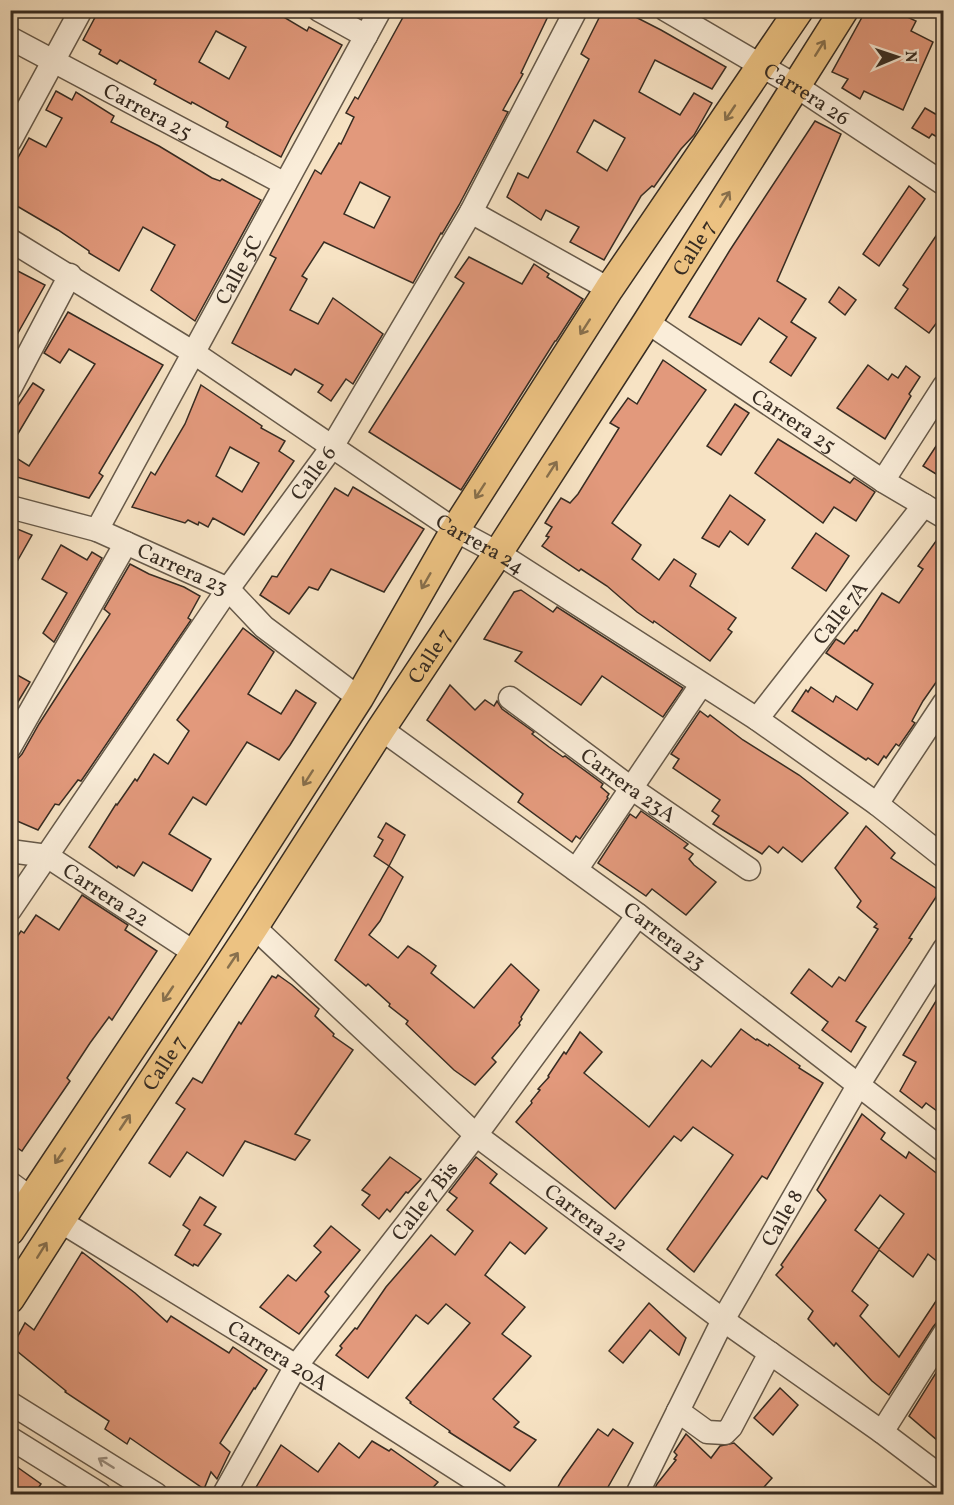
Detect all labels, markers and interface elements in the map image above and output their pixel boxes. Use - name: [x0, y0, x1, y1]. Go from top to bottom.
- north arrow: [867, 27, 927, 87]
- one-way arrow: [815, 40, 827, 57]
- text: N: [899, 50, 921, 63]
- street label: Carrera 26: [758, 57, 855, 134]
- street label: Carrera 25: [98, 77, 197, 148]
- one-way arrow: [724, 105, 736, 121]
- one-way arrow: [719, 190, 732, 207]
- street label: Calle 7: [666, 215, 724, 282]
- street label: Calle 5C: [209, 231, 270, 310]
- one-way arrow: [578, 318, 590, 335]
- street label: Carrera 25: [745, 383, 841, 461]
- street label: Calle 6: [284, 440, 344, 507]
- one-way arrow: [546, 461, 558, 478]
- one-way arrow: [473, 482, 485, 499]
- street label: Carrera 24: [429, 508, 530, 582]
- street label: Carrera 23: [132, 537, 232, 603]
- one-way arrow: [420, 572, 432, 589]
- street label: Calle 7A: [807, 575, 875, 652]
- street label: Calle 7: [402, 623, 460, 690]
- street label: Carrera 23A: [574, 742, 681, 831]
- one-way arrow: [302, 769, 314, 785]
- street label: Carrera 22: [56, 857, 154, 935]
- street label: Carrera 23: [617, 896, 711, 978]
- one-way arrow: [227, 952, 239, 968]
- one-way arrow: [162, 985, 174, 1002]
- street label: Calle 7: [137, 1030, 194, 1097]
- one-way arrow: [119, 1114, 131, 1131]
- one-way arrow: [54, 1148, 66, 1164]
- street label: Calle 7 Bis: [385, 1156, 466, 1248]
- street label: Carrera 22: [538, 1178, 633, 1260]
- street label: Calle 8: [755, 1185, 811, 1253]
- one-way arrow: [36, 1242, 48, 1259]
- street label: Carrera 20A: [221, 1314, 333, 1399]
- one-way arrow: [98, 1457, 115, 1469]

